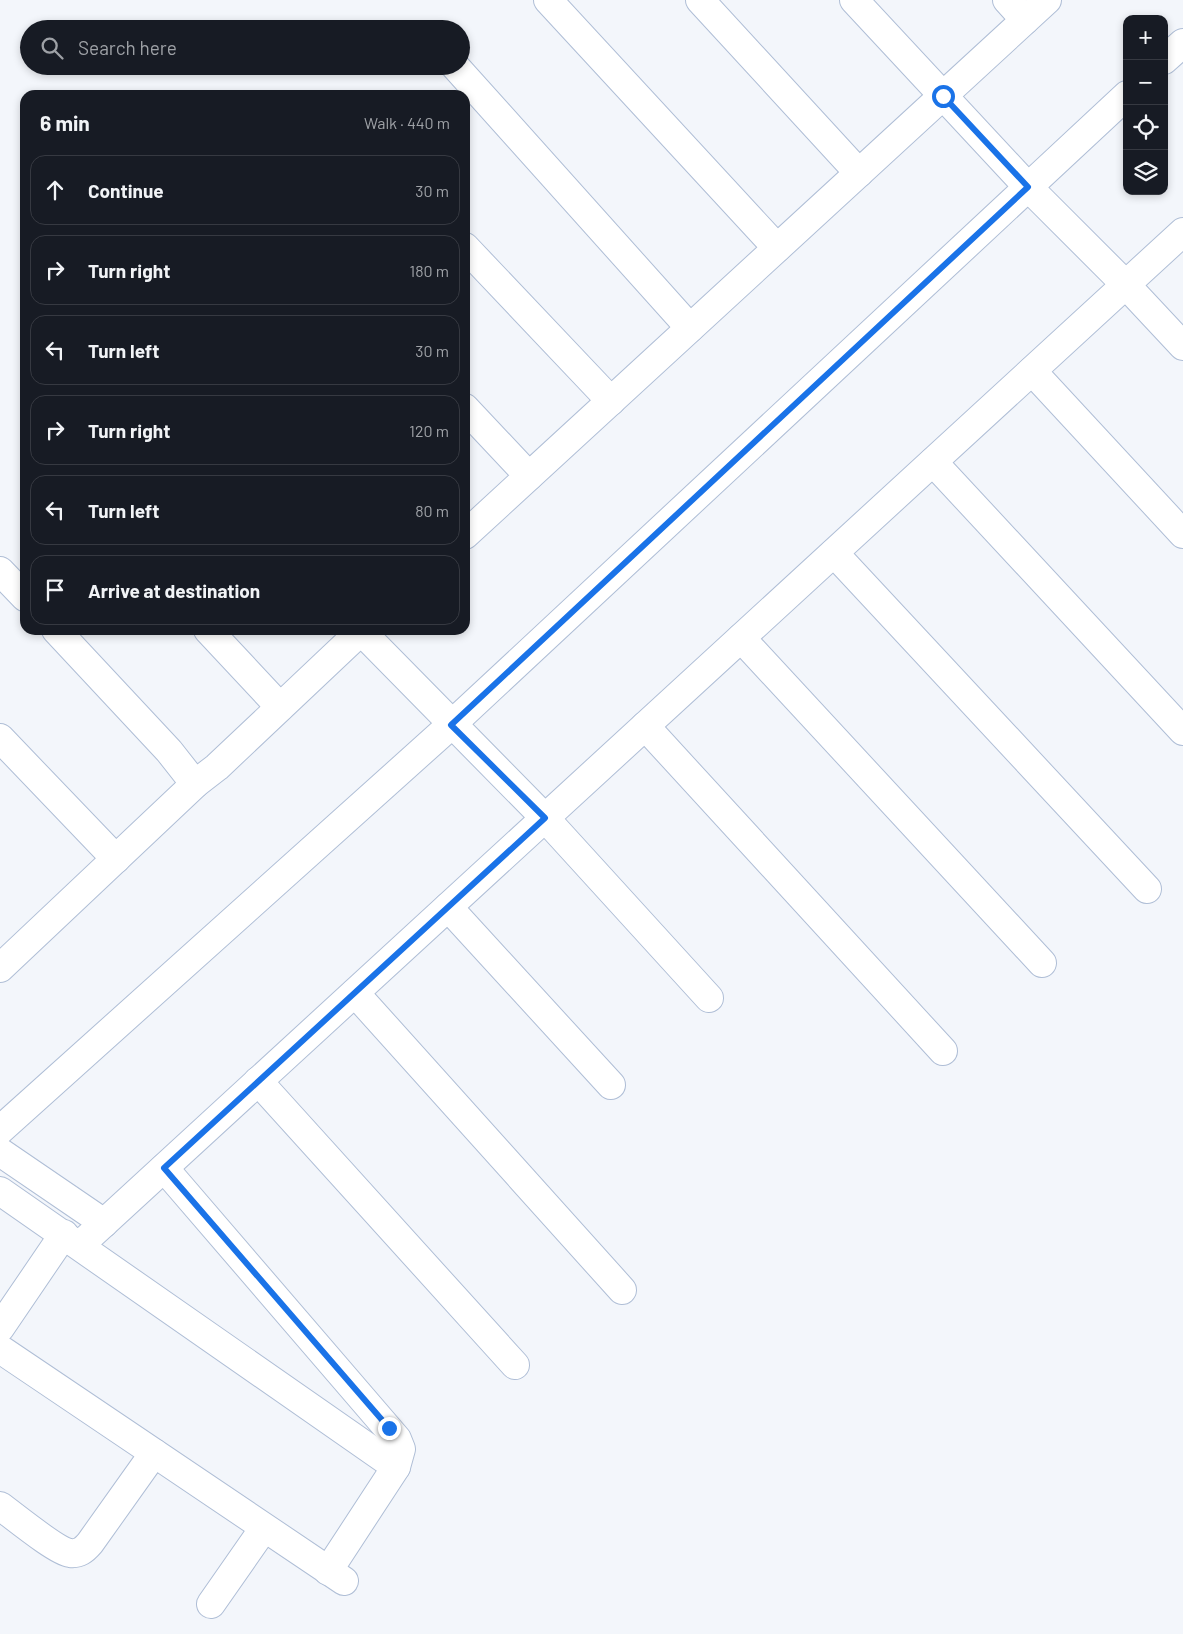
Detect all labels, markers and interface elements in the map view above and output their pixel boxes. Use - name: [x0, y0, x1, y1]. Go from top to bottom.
- map controls: [1123, 15, 1168, 195]
- button: +: [1123, 15, 1168, 60]
- search box: [20, 20, 470, 75]
- icon: search: [38, 34, 66, 62]
- text: Search here: [78, 36, 177, 59]
- button: −: [1123, 60, 1168, 105]
- route start: [932, 85, 955, 108]
- button: locate: [1123, 105, 1168, 150]
- text: 6 min: [40, 110, 90, 135]
- text: Walk · 440 m: [364, 113, 450, 132]
- button: layers: [1123, 150, 1168, 195]
- icon: ahead: [41, 176, 69, 204]
- text: Continue: [88, 179, 164, 202]
- text: 30 m: [415, 181, 449, 200]
- icon: right: [41, 256, 69, 284]
- text: Turn right: [88, 259, 170, 282]
- text: 180 m: [410, 261, 449, 280]
- icon: left: [41, 336, 69, 364]
- text: Turn left: [88, 339, 159, 362]
- text: 30 m: [415, 341, 449, 360]
- icon: right: [41, 416, 69, 444]
- text: Turn right: [88, 419, 170, 442]
- text: 120 m: [409, 421, 449, 440]
- icon: left: [41, 496, 69, 524]
- text: Turn left: [88, 499, 159, 522]
- text: 80 m: [415, 501, 449, 520]
- icon: arrive: [41, 576, 69, 604]
- text: Arrive at destination: [88, 579, 260, 602]
- route end: [378, 1417, 401, 1440]

